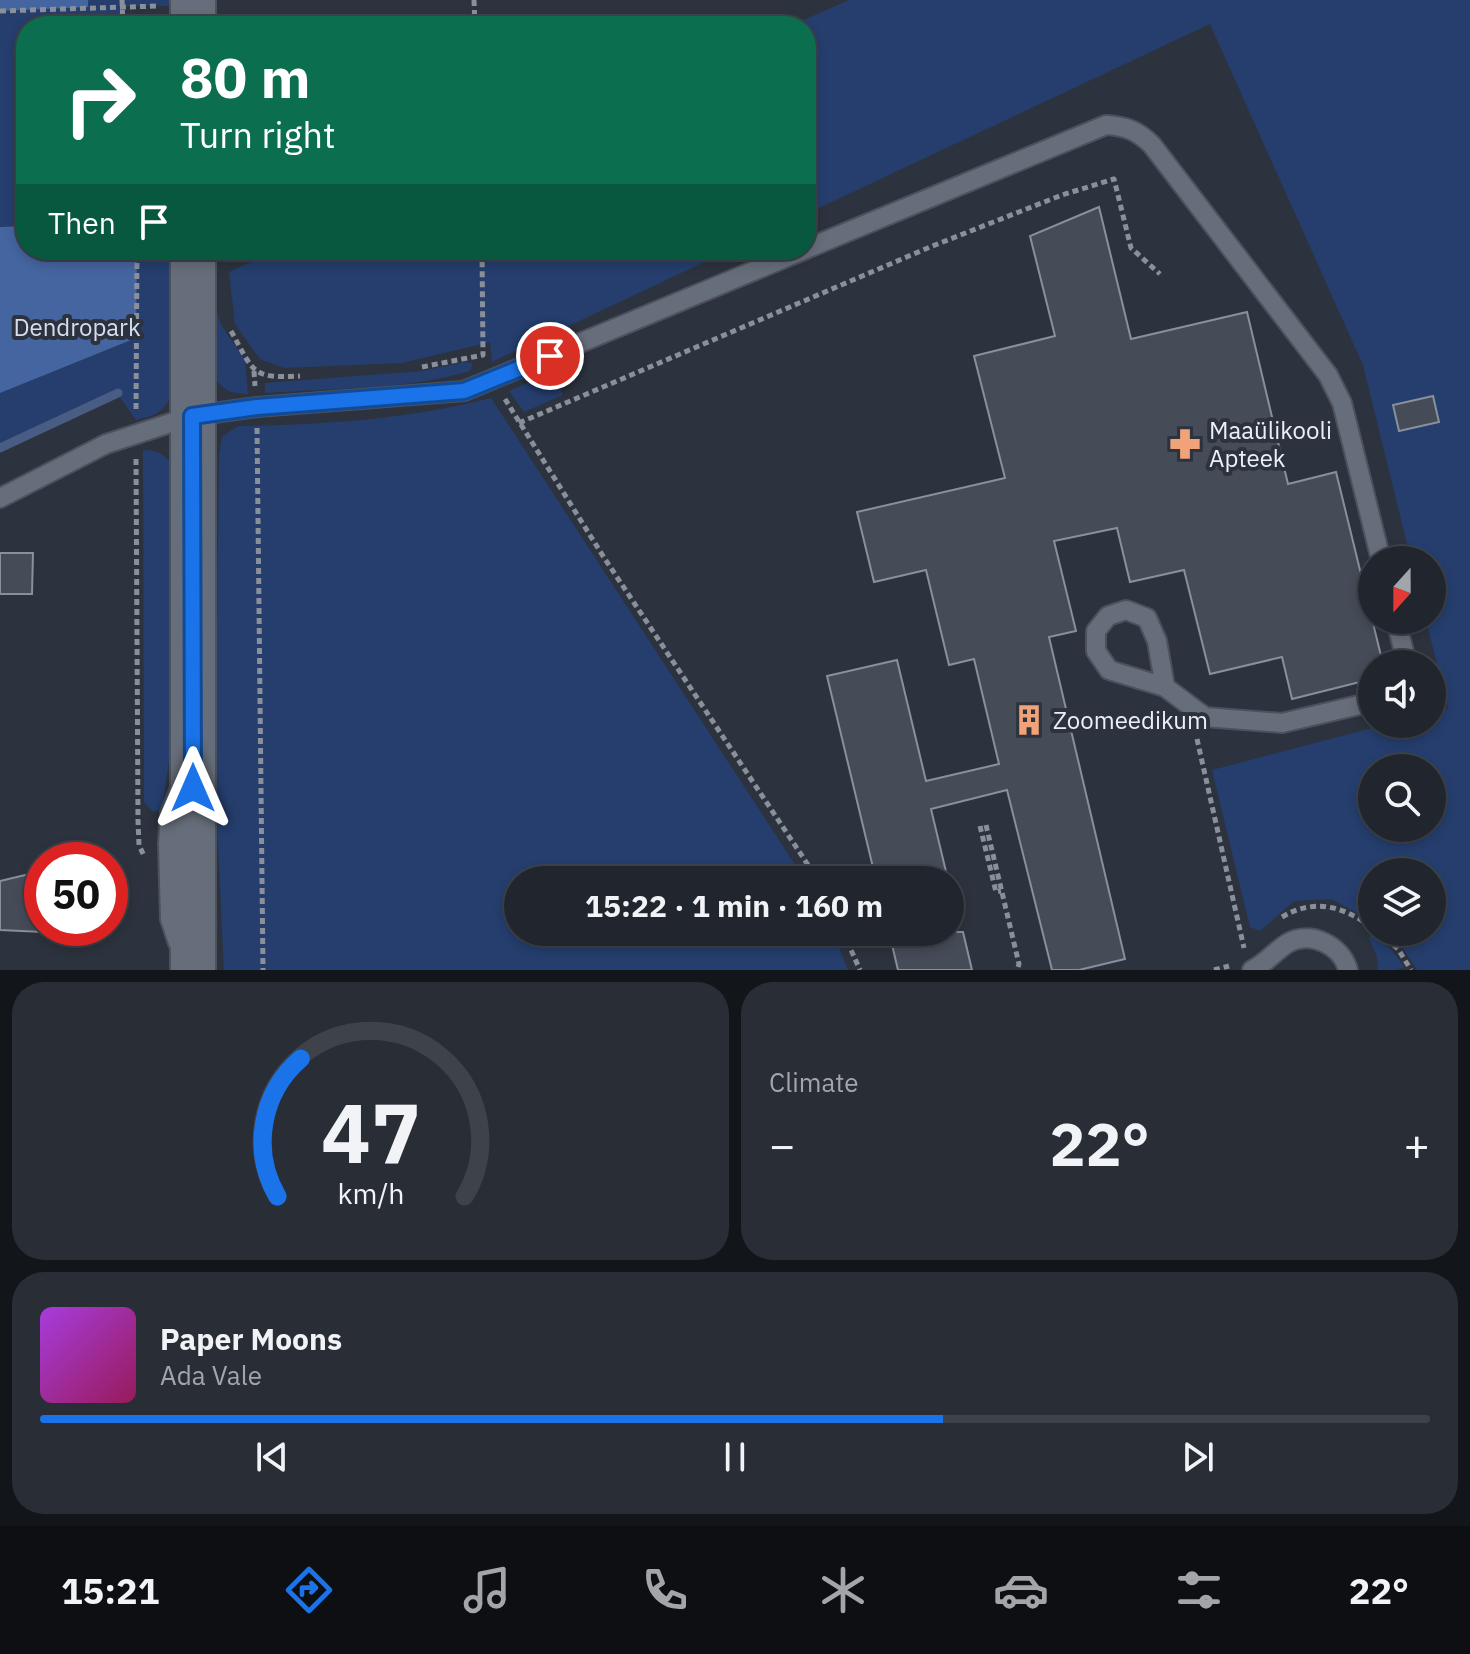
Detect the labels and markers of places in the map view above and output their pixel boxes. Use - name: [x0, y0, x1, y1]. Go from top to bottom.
- pin: [516, 322, 584, 390]
- place label: Maaülikooli Apteek: [1209, 414, 1332, 474]
- pharmacy icon: Maaülikooli Apteek: [1168, 427, 1202, 461]
- building icon: Zoomeedikum: [1012, 703, 1046, 737]
- place label: Zoomeedikum: [1053, 704, 1208, 736]

